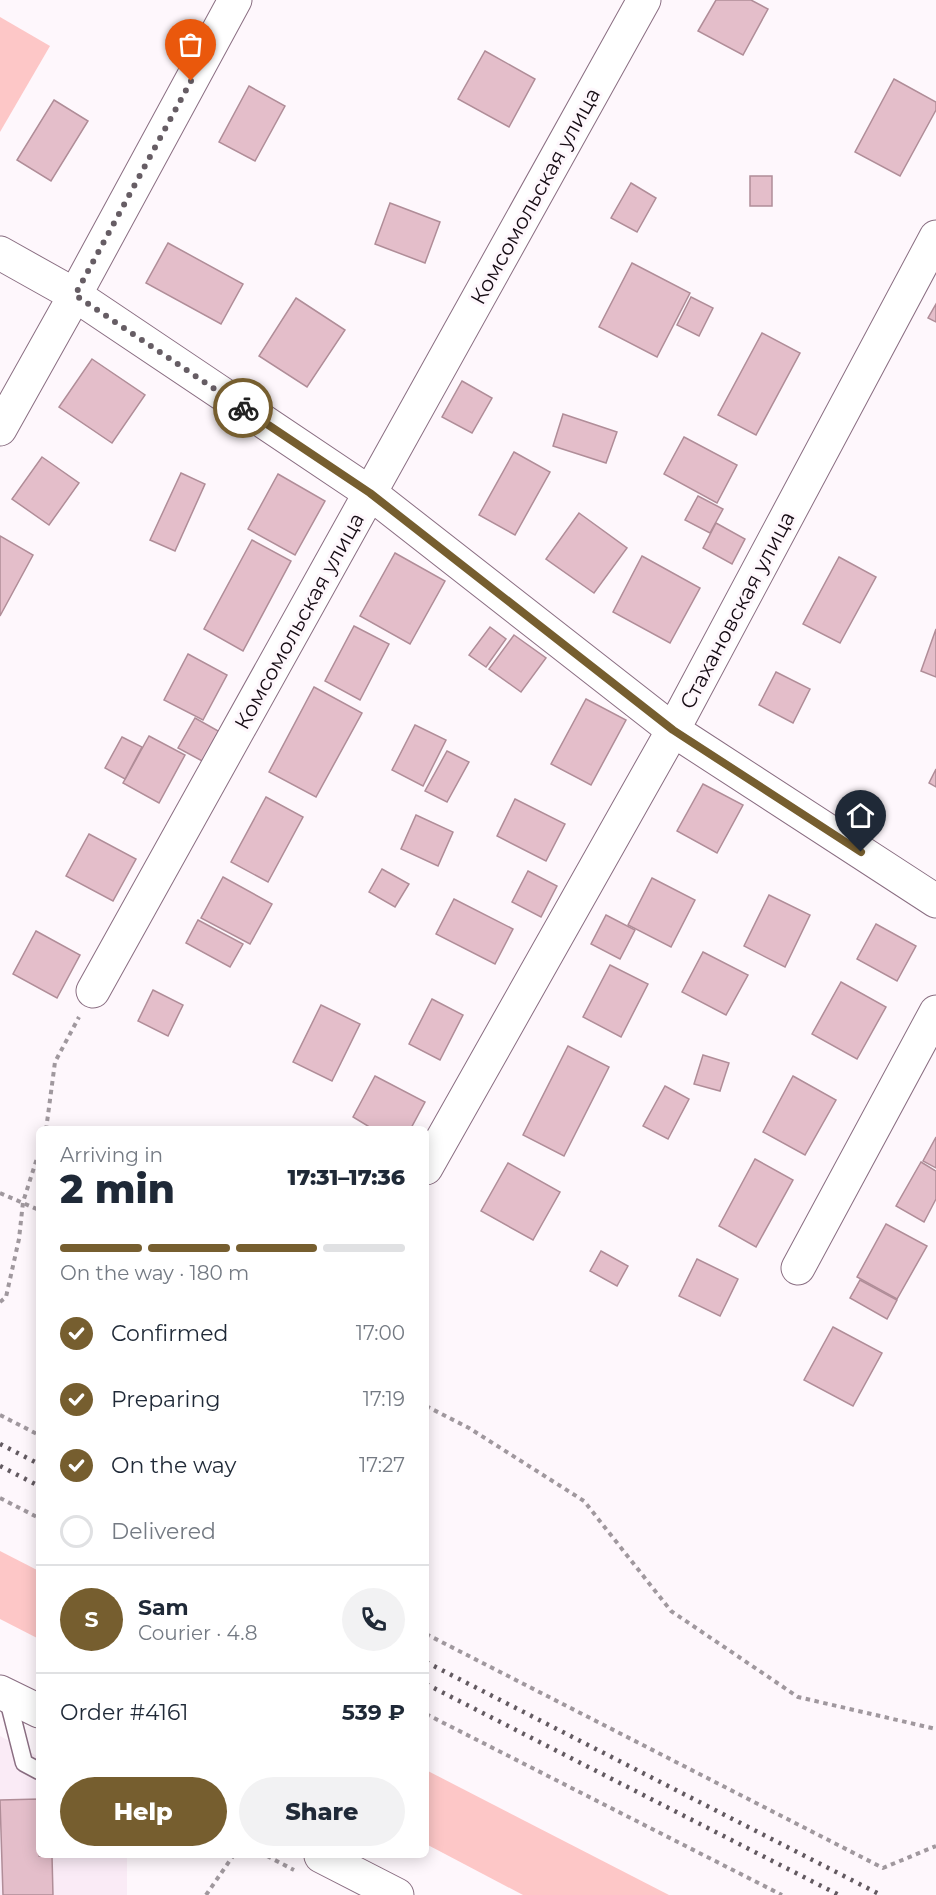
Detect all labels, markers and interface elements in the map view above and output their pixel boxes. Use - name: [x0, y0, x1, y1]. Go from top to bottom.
- pin: [165, 19, 216, 81]
- icon: bag: [174, 28, 207, 61]
- street label: Комсомольская улица: [465, 83, 605, 309]
- courier: [213, 378, 273, 438]
- icon: bike: [227, 392, 260, 425]
- street label: Стахановская улица: [674, 507, 800, 713]
- street label: Комсомольская улица: [229, 508, 369, 734]
- pin: [835, 790, 886, 852]
- icon: home: [844, 799, 877, 832]
- text: Arriving in: [60, 1143, 163, 1167]
- text: 17:31–17:36: [288, 1164, 405, 1191]
- text: 2 min: [60, 1165, 175, 1213]
- text: On the way · 180 m: [60, 1261, 249, 1285]
- icon: check: [60, 1317, 93, 1350]
- text: Confirmed: [111, 1320, 228, 1347]
- text: 17:00: [356, 1321, 405, 1345]
- icon: check: [60, 1383, 93, 1416]
- text: Preparing: [111, 1386, 220, 1413]
- text: 17:19: [363, 1387, 405, 1411]
- icon: check: [60, 1449, 93, 1482]
- text: On the way: [111, 1452, 236, 1479]
- text: 17:27: [359, 1453, 405, 1477]
- text: Delivered: [111, 1518, 216, 1545]
- button: phone: [342, 1588, 405, 1651]
- text: Sam: [138, 1594, 189, 1621]
- text: S: [84, 1606, 99, 1633]
- text: Courier · 4.8: [138, 1621, 257, 1645]
- text: Order #4161: [60, 1699, 188, 1726]
- text: 539 ₽: [342, 1699, 405, 1726]
- button: Help: [60, 1777, 227, 1846]
- button: Share: [239, 1777, 405, 1846]

